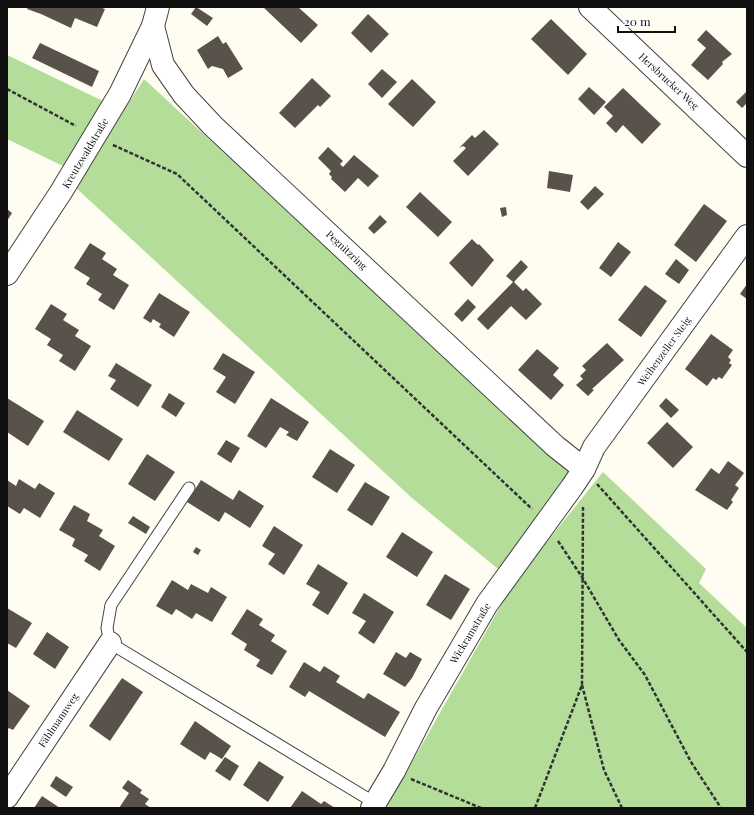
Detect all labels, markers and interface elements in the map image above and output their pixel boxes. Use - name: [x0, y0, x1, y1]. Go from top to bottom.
- scale bar: [618, 8, 675, 34]
- text: 20 m: [624, 13, 651, 29]
- street label: Hersbrucker Weg: [636, 49, 703, 113]
- street label: Kreutzwaldstraße: [59, 115, 111, 191]
- street label: Pegnitzring: [323, 227, 371, 273]
- street label: Weihenzeller Steig: [633, 313, 694, 389]
- street label: Wickramstraße: [446, 600, 494, 667]
- street label: Fählmannweg: [35, 689, 82, 750]

